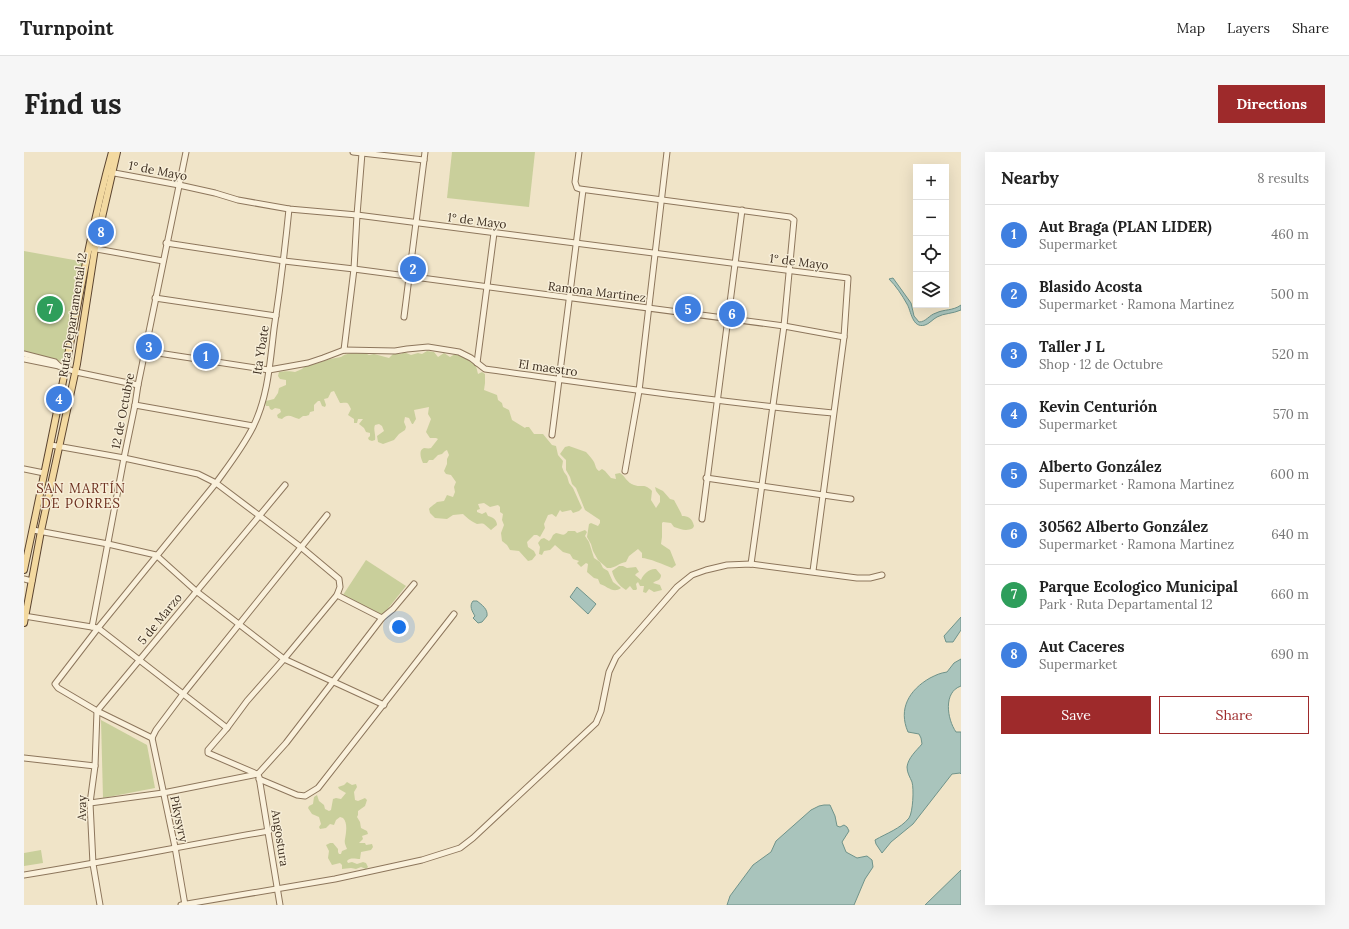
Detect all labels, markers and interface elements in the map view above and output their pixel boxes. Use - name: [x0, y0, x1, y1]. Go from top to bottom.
- text: Turnpoint: [20, 16, 114, 40]
- text: Map: [1177, 19, 1205, 37]
- text: Layers: [1227, 19, 1270, 37]
- text: Share: [1292, 19, 1329, 37]
- button: Directions: [1218, 85, 1325, 123]
- text: Find us: [24, 86, 122, 122]
- street label: 1° de Mayo: [127, 157, 189, 184]
- map controls: [913, 164, 949, 308]
- button: +: [913, 164, 949, 200]
- text: Nearby: [1001, 167, 1059, 189]
- text: 8 results: [1257, 170, 1309, 187]
- button: −: [913, 200, 949, 236]
- street label: 1° de Mayo: [447, 209, 508, 232]
- pin: 8: [88, 217, 114, 247]
- text: Aut Braga (PLAN LIDER): [1039, 217, 1212, 236]
- text: 1: [1011, 226, 1017, 243]
- text: 460 m: [1271, 226, 1309, 243]
- button: locate: [913, 236, 949, 272]
- text: Supermarket: [1039, 236, 1117, 253]
- street label: 1° de Mayo: [769, 250, 830, 273]
- street label: Ruta Departamental 12: [55, 251, 90, 378]
- pin: 2: [400, 254, 426, 284]
- button: layers: [913, 272, 949, 308]
- text: Blasido Acosta: [1039, 277, 1142, 296]
- street label: Ramona Martinez: [547, 278, 647, 305]
- text: 2: [1011, 286, 1017, 303]
- text: 500 m: [1271, 286, 1309, 303]
- pin: 7: [37, 294, 63, 324]
- pin: 5: [675, 294, 701, 324]
- text: Supermarket · Ramona Martinez: [1039, 296, 1234, 313]
- pin: 6: [719, 299, 745, 329]
- street label: Ita Ybate: [249, 324, 272, 376]
- pin: 3: [136, 332, 162, 362]
- text: Taller J L: [1039, 337, 1104, 356]
- pin: 1: [193, 341, 219, 371]
- text: 3: [1010, 346, 1018, 363]
- text: 520 m: [1272, 346, 1309, 363]
- street label: El maestro: [517, 356, 579, 379]
- text: Shop · 12 de Octubre: [1039, 356, 1163, 373]
- street label: 12 de Octubre: [108, 371, 137, 450]
- pin: 4: [46, 384, 72, 414]
- text: Kevin Centurión: [1039, 397, 1157, 416]
- text: 4: [1010, 406, 1018, 423]
- text: 570 m: [1273, 406, 1309, 423]
- text: Supermarket: [1039, 416, 1117, 433]
- text: Alberto González: [1039, 457, 1162, 476]
- text: 5: [1010, 466, 1018, 483]
- text: 600 m: [1270, 466, 1309, 483]
- text: Supermarket · Ramona Martinez: [1039, 476, 1234, 493]
- district label: SAN MARTÍN DE PORRES: [36, 480, 126, 512]
- text: 30562 Alberto González: [1039, 517, 1208, 536]
- text: 6: [1010, 526, 1018, 543]
- text: 640 m: [1271, 526, 1309, 543]
- text: Supermarket · Ramona Martinez: [1039, 536, 1234, 553]
- text: Parque Ecologico Municipal: [1039, 577, 1238, 596]
- text: 7: [1011, 586, 1017, 603]
- text: 660 m: [1271, 586, 1309, 603]
- street label: 5 de Marzo: [134, 590, 185, 648]
- text: Park · Ruta Departamental 12: [1039, 596, 1213, 613]
- your location: [389, 617, 409, 637]
- text: Aut Caceres: [1039, 637, 1125, 656]
- text: 8: [1010, 646, 1018, 663]
- text: 690 m: [1271, 646, 1309, 663]
- text: Supermarket: [1039, 656, 1117, 673]
- button: Save: [1001, 696, 1151, 734]
- button: Share: [1159, 696, 1309, 734]
- street label: Avay: [74, 794, 89, 822]
- street label: Pikysyry: [167, 794, 192, 844]
- street label: Angostura: [268, 808, 292, 867]

